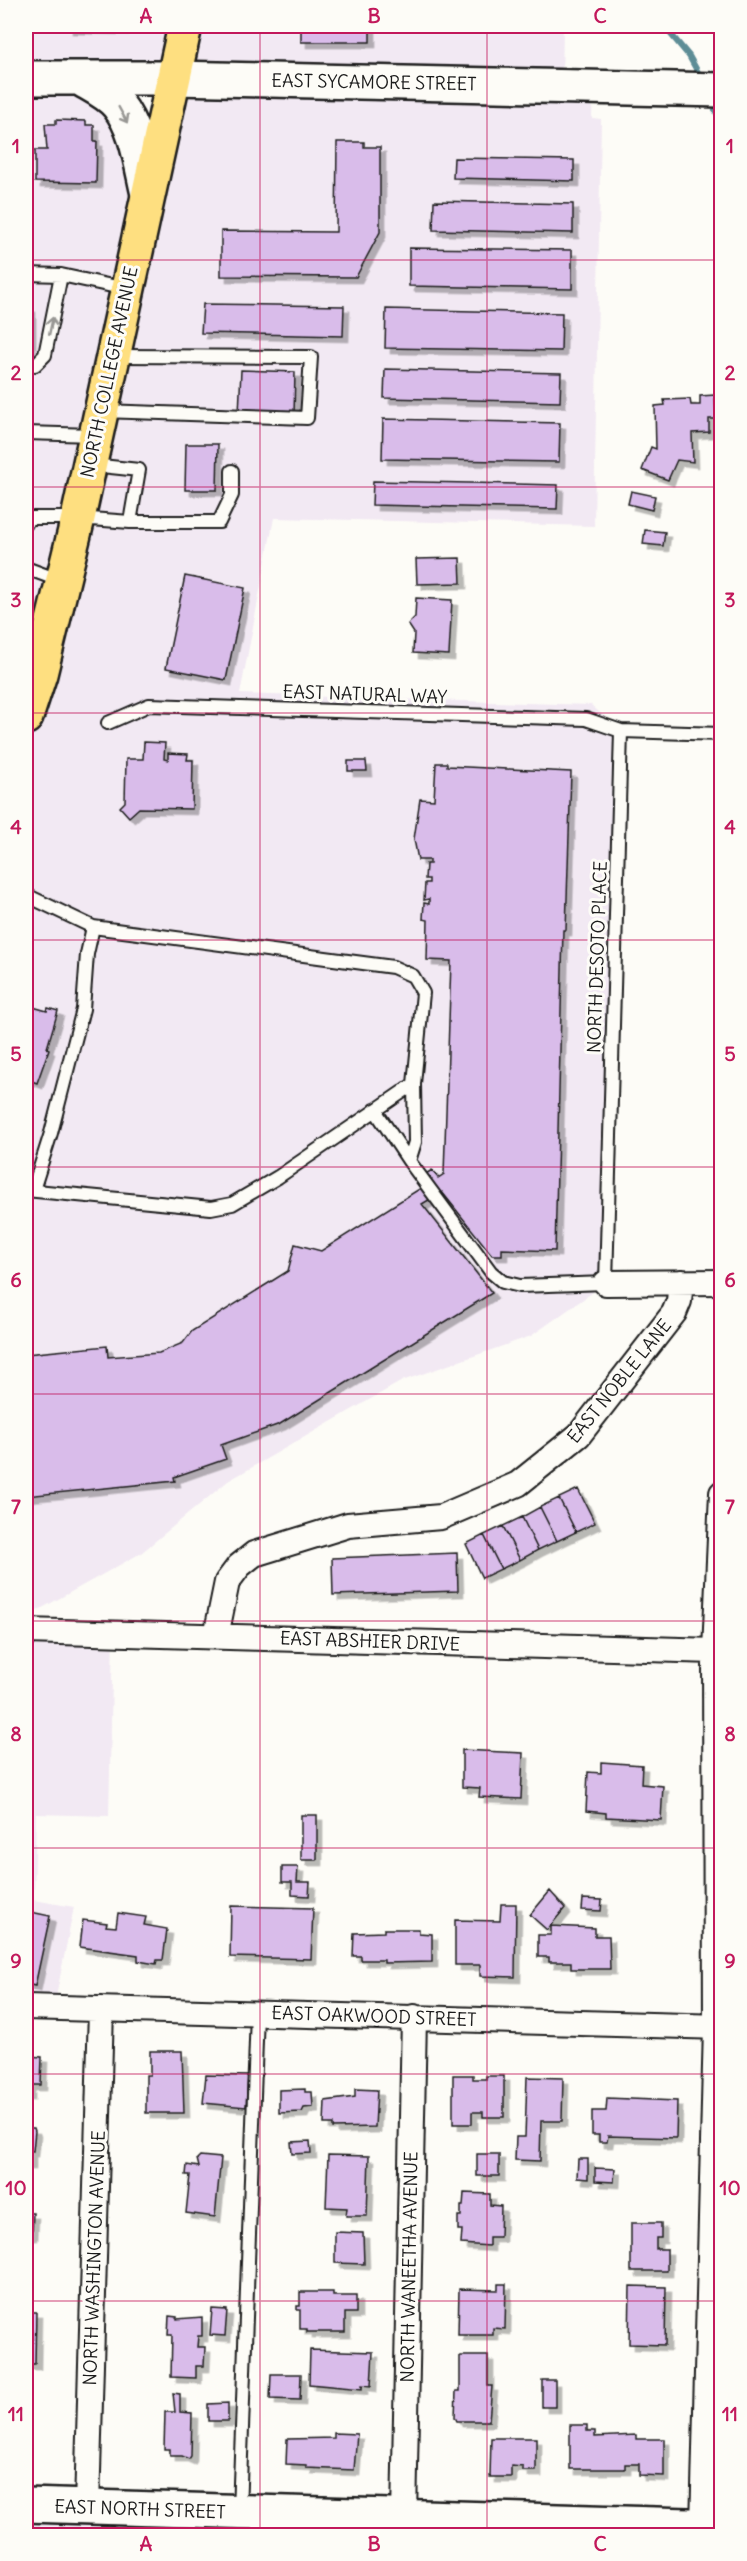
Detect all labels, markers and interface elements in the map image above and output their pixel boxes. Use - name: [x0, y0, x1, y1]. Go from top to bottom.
- text: A: [140, 3, 153, 28]
- text: B: [367, 3, 381, 28]
- text: C: [593, 3, 607, 28]
- street label: EAST SYCAMORE STREET: [271, 69, 477, 95]
- one-way arrow: [117, 106, 129, 123]
- text: 1: [12, 133, 20, 158]
- text: 1: [726, 133, 734, 158]
- street label: NORTH COLLEGE AVENUE: [75, 264, 143, 480]
- one-way arrow: [46, 317, 57, 337]
- text: 2: [11, 360, 22, 385]
- text: 2: [725, 360, 736, 385]
- text: 3: [10, 587, 22, 612]
- text: 3: [724, 587, 736, 612]
- street label: EAST NATURAL WAY: [282, 680, 448, 708]
- text: 4: [10, 814, 22, 839]
- text: 4: [724, 814, 736, 839]
- street label: NORTH DESOTO PLACE: [582, 861, 612, 1053]
- text: 5: [10, 1041, 22, 1066]
- text: 5: [724, 1041, 736, 1066]
- text: 6: [10, 1267, 22, 1292]
- text: 6: [724, 1267, 736, 1292]
- street label: EAST NOBLE LANE: [562, 1314, 676, 1448]
- text: 7: [11, 1494, 21, 1519]
- text: 7: [725, 1494, 735, 1519]
- street label: EAST ABSHIER DRIVE: [280, 1626, 460, 1656]
- text: 8: [10, 1721, 22, 1746]
- text: 8: [724, 1721, 736, 1746]
- text: 9: [10, 1948, 22, 1973]
- text: 9: [724, 1948, 736, 1973]
- street label: EAST OAKWOOD STREET: [271, 2001, 477, 2031]
- street label: NORTH WASHINGTON AVENUE: [78, 2130, 110, 2386]
- street label: NORTH WANEETHA AVENUE: [395, 2151, 423, 2383]
- text: 10: [5, 2175, 27, 2200]
- text: 10: [719, 2175, 741, 2200]
- text: 11: [8, 2401, 24, 2426]
- text: 11: [722, 2401, 738, 2426]
- street label: EAST NORTH STREET: [54, 2495, 226, 2523]
- text: A: [140, 2531, 153, 2556]
- text: B: [367, 2531, 381, 2556]
- text: C: [593, 2531, 607, 2556]

